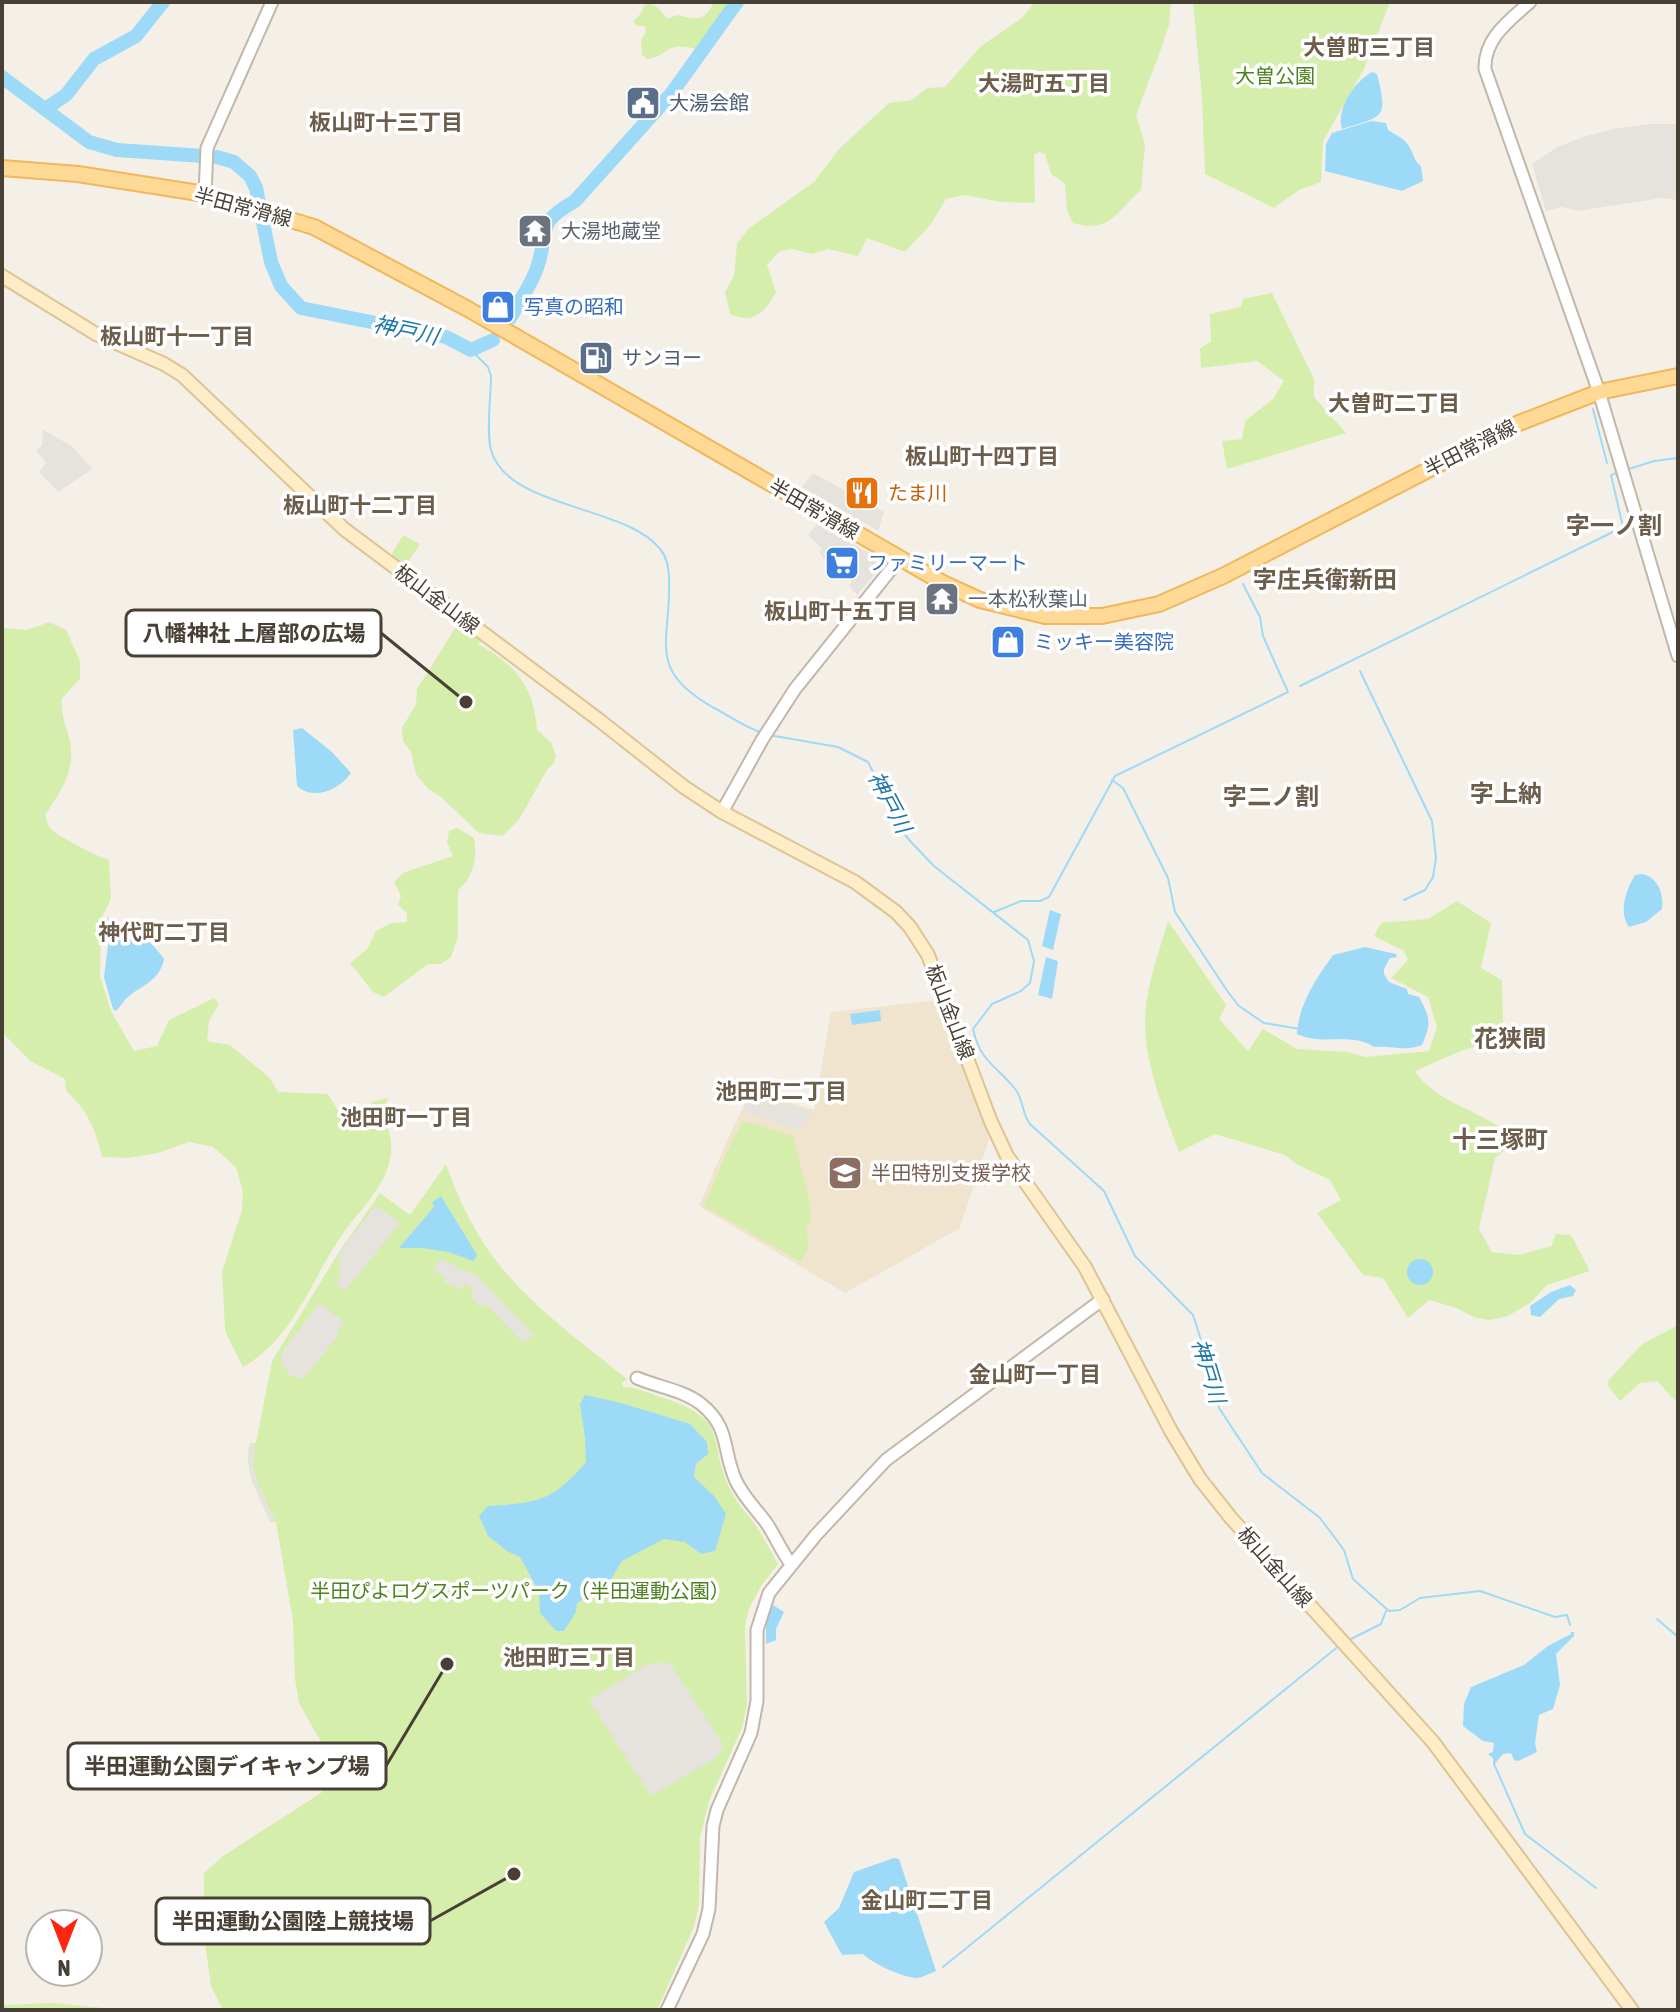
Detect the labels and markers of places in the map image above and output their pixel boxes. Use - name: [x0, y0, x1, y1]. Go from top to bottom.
- public building icon: 大湯会館: [624, 84, 662, 122]
- place label: 大湯会館: [669, 91, 749, 114]
- temple icon: 大湯地蔵堂: [516, 212, 554, 250]
- place label: 大湯地蔵堂: [561, 219, 661, 242]
- shop icon: 写真の昭和: [479, 288, 517, 326]
- place label: 写真の昭和: [524, 295, 624, 318]
- fuel station icon: サンヨー: [577, 339, 615, 377]
- place label: サンヨー: [622, 346, 702, 369]
- restaurant icon: たま川: [843, 474, 881, 512]
- place label: たま川: [888, 481, 947, 504]
- supermarket icon: ファミリーマート: [823, 544, 861, 582]
- place label: ファミリーマート: [868, 551, 1028, 574]
- temple icon: 一本松秋葉山: [923, 580, 961, 618]
- place label: 一本松秋葉山: [968, 587, 1088, 610]
- callout: 八幡神社 上層部の広場: [126, 610, 381, 656]
- shop icon: ミッキー美容院: [989, 623, 1027, 661]
- place label: ミッキー美容院: [1034, 630, 1174, 653]
- school or university icon: 半田特別支援学校: [826, 1154, 864, 1192]
- place label: 半田特別支援学校: [871, 1161, 1031, 1184]
- callout: 半田運動公園デイキャンプ場: [68, 1743, 386, 1789]
- callout: 半田運動公園陸上競技場: [156, 1898, 430, 1944]

